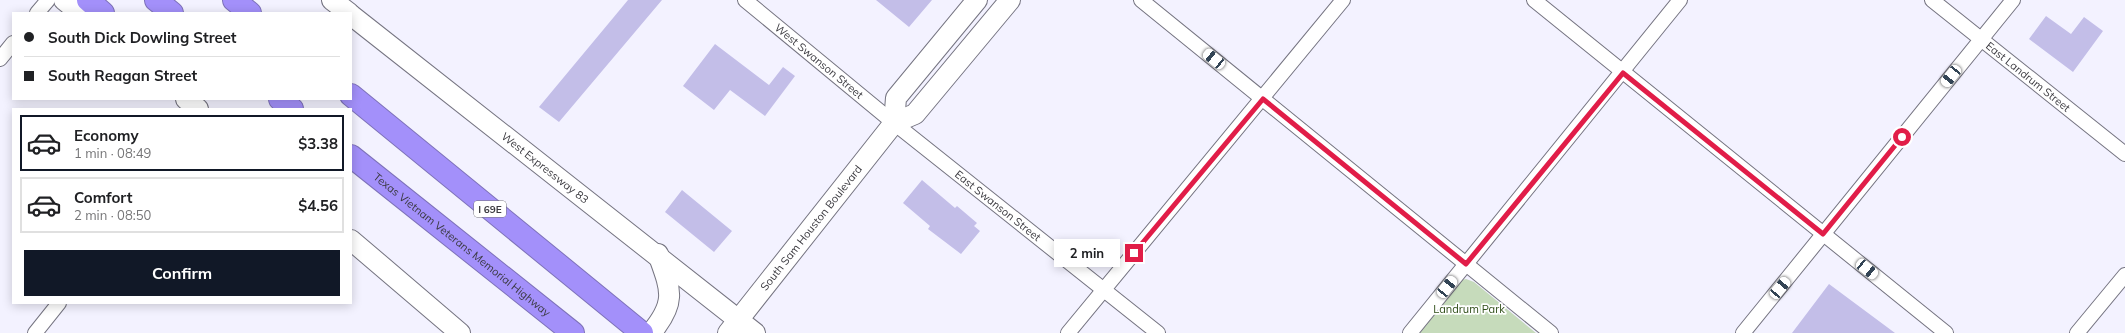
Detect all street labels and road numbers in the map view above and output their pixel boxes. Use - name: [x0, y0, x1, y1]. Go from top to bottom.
- street label: West Swanson Street: [772, 21, 866, 102]
- street label: East Landrum Street: [1983, 39, 2073, 115]
- street label: West Expressway 83: [499, 129, 592, 206]
- street label: South Sam Houston Boulevard: [757, 162, 865, 293]
- street label: East Swanson Street: [952, 167, 1044, 244]
- street label: Texas Vietnam Veterans Memorial Highway: [371, 170, 554, 319]
- road number: I 69E: [474, 201, 506, 217]

